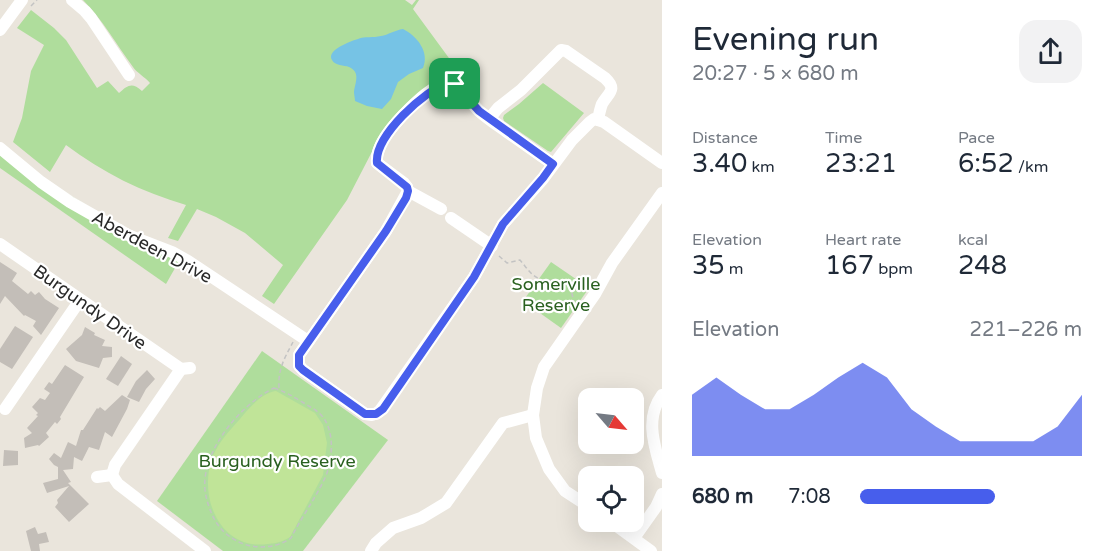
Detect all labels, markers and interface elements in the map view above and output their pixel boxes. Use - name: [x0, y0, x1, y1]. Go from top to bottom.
- text: Evening run: [692, 20, 879, 59]
- button: share: [1019, 20, 1082, 83]
- pin: [429, 58, 480, 109]
- text: 20:27 · 5 × 680 m: [692, 62, 859, 86]
- icon: arrive: [438, 67, 471, 100]
- text: Distance: [692, 128, 758, 148]
- text: Time: [825, 128, 862, 148]
- text: Pace: [958, 128, 995, 148]
- text: 3.40: [692, 148, 747, 179]
- text: 23:21: [825, 148, 897, 179]
- text: 6:52: [958, 148, 1014, 179]
- text: km: [747, 157, 775, 177]
- text: /km: [1014, 157, 1048, 177]
- street label: Aberdeen Drive: [88, 206, 216, 288]
- text: Elevation: [692, 230, 762, 250]
- text: Heart rate: [825, 230, 901, 250]
- text: kcal: [958, 230, 988, 250]
- text: 35: [692, 250, 725, 281]
- text: 167: [825, 250, 874, 281]
- text: 248: [958, 250, 1007, 281]
- text: m: [725, 259, 744, 279]
- text: bpm: [874, 259, 913, 279]
- street label: Burgundy Drive: [29, 260, 151, 354]
- park label: Somerville Reserve: [512, 273, 600, 316]
- text: Elevation: [692, 318, 779, 342]
- text: 221–226 m: [969, 318, 1082, 342]
- north arrow: [578, 388, 644, 454]
- map controls: [578, 388, 644, 532]
- park label: Burgundy Reserve: [198, 450, 356, 472]
- button: locate: [578, 466, 644, 532]
- text: 680 m: [692, 485, 753, 509]
- text: 7:08: [788, 485, 831, 509]

